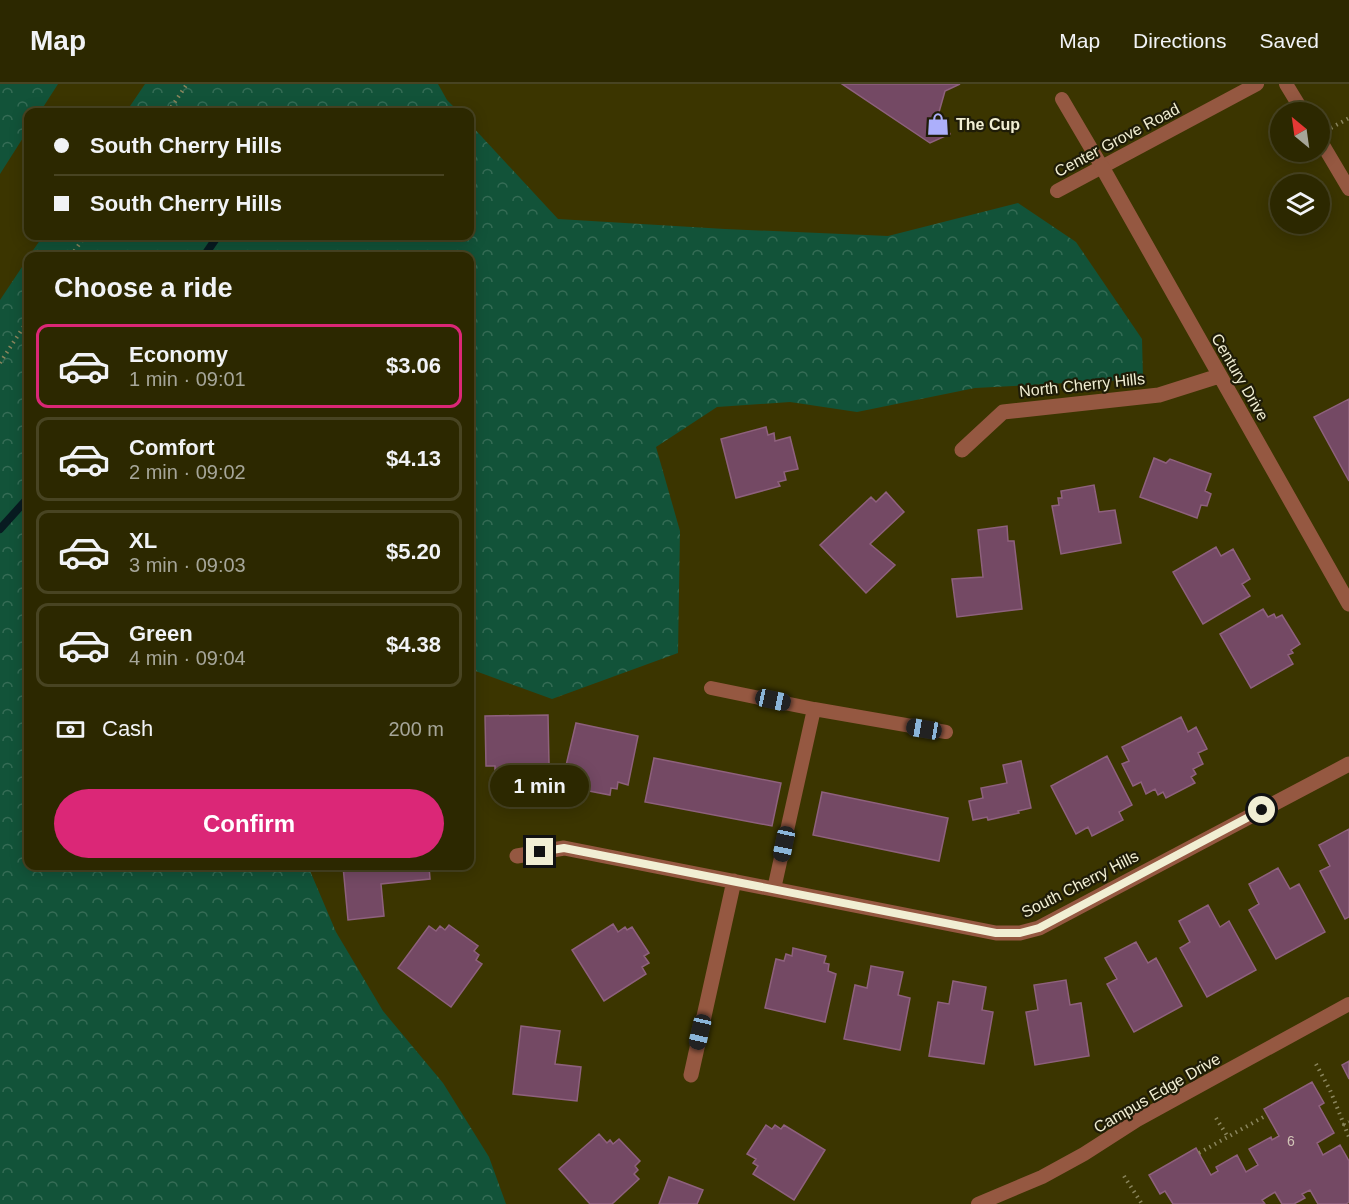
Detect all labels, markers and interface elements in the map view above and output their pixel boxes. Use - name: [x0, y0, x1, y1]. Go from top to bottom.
- text: Map: [30, 25, 86, 56]
- text: Map: [1059, 29, 1100, 52]
- text: Directions: [1133, 29, 1226, 52]
- text: Saved: [1259, 29, 1319, 52]
- street label: Center Grove Road: [1052, 100, 1182, 180]
- north arrow: [1270, 102, 1330, 162]
- map controls: [1270, 102, 1330, 234]
- shop icon: The Cup: [925, 111, 951, 137]
- place label: The Cup: [956, 116, 1020, 133]
- text: South Cherry Hills: [90, 133, 282, 158]
- button: layers: [1270, 174, 1330, 234]
- text: South Cherry Hills: [90, 191, 282, 216]
- text: Choose a ride: [54, 273, 233, 303]
- street label: Century Drive: [1208, 330, 1272, 424]
- icon: car: [57, 339, 111, 393]
- text: Economy: [129, 342, 228, 367]
- text: $3.06: [386, 353, 441, 378]
- text: 1 min · 09:01: [129, 368, 246, 390]
- street label: North Cherry Hills: [1018, 370, 1146, 400]
- icon: car: [57, 432, 111, 486]
- text: Comfort: [129, 435, 215, 460]
- text: $4.13: [386, 446, 441, 471]
- text: 2 min · 09:02: [129, 461, 246, 483]
- icon: car: [57, 525, 111, 579]
- text: XL: [129, 528, 157, 553]
- text: $5.20: [386, 539, 441, 564]
- text: 3 min · 09:03: [129, 554, 246, 576]
- icon: car: [57, 618, 111, 672]
- text: Green: [129, 621, 193, 646]
- text: $4.38: [386, 632, 441, 657]
- text: 4 min · 09:04: [129, 647, 246, 669]
- car: [754, 687, 792, 713]
- icon: cash: [54, 713, 87, 746]
- text: Cash: [102, 716, 153, 741]
- car: [905, 717, 943, 741]
- text: 200 m: [388, 718, 444, 740]
- callout: 1 min: [490, 765, 590, 807]
- text: 1 min: [513, 775, 566, 797]
- button: Confirm: [54, 789, 444, 858]
- route start: [1248, 796, 1275, 823]
- car: [771, 825, 797, 863]
- route end: [526, 838, 553, 865]
- street label: South Cherry Hills: [1019, 847, 1141, 921]
- car: [687, 1012, 713, 1052]
- street label: Campus Edge Drive: [1091, 1050, 1223, 1136]
- house number: 6: [1287, 1133, 1295, 1149]

